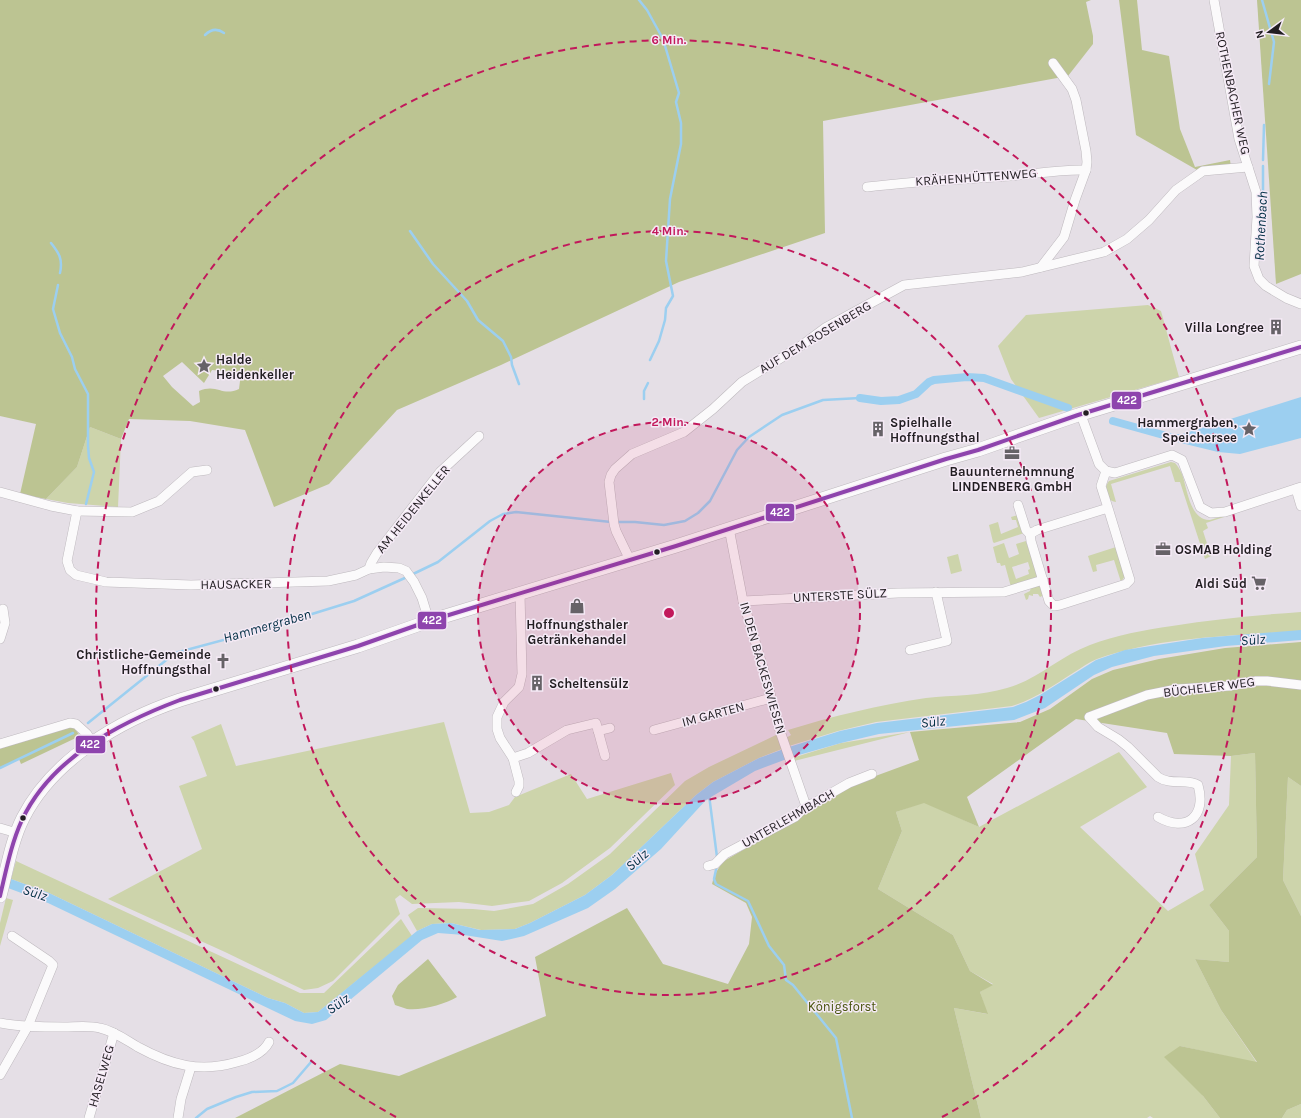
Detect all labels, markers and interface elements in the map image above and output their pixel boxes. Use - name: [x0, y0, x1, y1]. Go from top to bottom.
- north arrow: [1249, 12, 1289, 52]
- text: N: [1253, 29, 1267, 40]
- street label: ROTHENBACHER WEG: [1213, 30, 1253, 156]
- text: 6 Min.: [652, 33, 687, 47]
- street label: KRÄHENHÜTTENWEG: [915, 164, 1037, 189]
- water label: Rothenbach: [1251, 191, 1271, 261]
- text: 4 Min.: [652, 224, 687, 238]
- street label: AUF DEM ROSENBERG: [756, 298, 874, 376]
- building icon: Villa Longree: [1267, 318, 1285, 336]
- place label: Villa Longree: [1185, 320, 1264, 335]
- place label: Halde Heidenkeller: [216, 352, 295, 382]
- place icon: Halde Heidenkeller: [195, 357, 213, 375]
- line badge: 422: [1111, 391, 1142, 410]
- text: 422: [1117, 394, 1137, 407]
- unlabelled marker: [1081, 408, 1091, 418]
- text: 2 Min.: [652, 415, 687, 429]
- place label: Spielhalle Hoffnungsthal: [890, 415, 980, 445]
- place label: Hammergraben, Speichersee: [1137, 415, 1237, 445]
- building icon: Spielhalle Hoffnungsthal: [869, 420, 887, 438]
- place icon: Hammergraben, Speichersee: [1240, 420, 1258, 438]
- office icon: Bauunternehmnung LINDENBERG GmbH: [1003, 444, 1021, 462]
- street label: AM HEIDENKELLER: [373, 462, 453, 556]
- place label: Bauunternehmnung LINDENBERG GmbH: [950, 464, 1075, 494]
- line badge: 422: [765, 503, 795, 522]
- text: 422: [770, 506, 790, 519]
- office icon: OSMAB Holding: [1154, 540, 1172, 558]
- place label: OSMAB Holding: [1175, 542, 1272, 557]
- unlabelled marker: [652, 547, 662, 557]
- supermarket icon: Aldi Süd: [1250, 574, 1268, 592]
- street label: HAUSACKER: [200, 576, 272, 592]
- place label: Aldi Süd: [1195, 576, 1247, 591]
- street label: UNTERSTE SÜLZ: [793, 584, 887, 605]
- shop icon: Hoffnungsthaler Getränkehandel: [568, 597, 586, 615]
- street label: IN DEN BACKESWIESEN: [737, 600, 789, 736]
- water label: Hammergraben: [221, 605, 313, 647]
- centre of rings: [662, 606, 676, 620]
- line badge: 422: [417, 611, 447, 630]
- text: 422: [422, 614, 442, 627]
- place label: Hoffnungsthaler Getränkehandel: [526, 617, 629, 647]
- water label: Sülz: [1240, 630, 1266, 650]
- place label: Christliche-Gemeinde Hoffnungsthal: [76, 647, 211, 677]
- church icon: Christliche-Gemeinde Hoffnungsthal: [214, 652, 232, 670]
- street label: BÜCHELER WEG: [1162, 673, 1256, 700]
- building icon: Scheltensülz: [528, 674, 546, 692]
- place label: Scheltensülz: [549, 676, 629, 691]
- unlabelled marker: [211, 684, 221, 694]
- street label: IM GARTEN: [680, 698, 746, 730]
- water label: Sülz: [920, 712, 946, 732]
- line badge: 422: [75, 735, 106, 754]
- text: 422: [80, 738, 100, 751]
- street label: UNTERLEHMBACH: [739, 785, 837, 851]
- unlabelled marker: [18, 813, 28, 823]
- water label: Sülz: [622, 846, 652, 874]
- water label: Sülz: [21, 881, 49, 905]
- water label: Sülz: [323, 990, 353, 1018]
- park label: Königsforst: [808, 999, 876, 1014]
- street label: HASELWEG: [85, 1043, 117, 1109]

